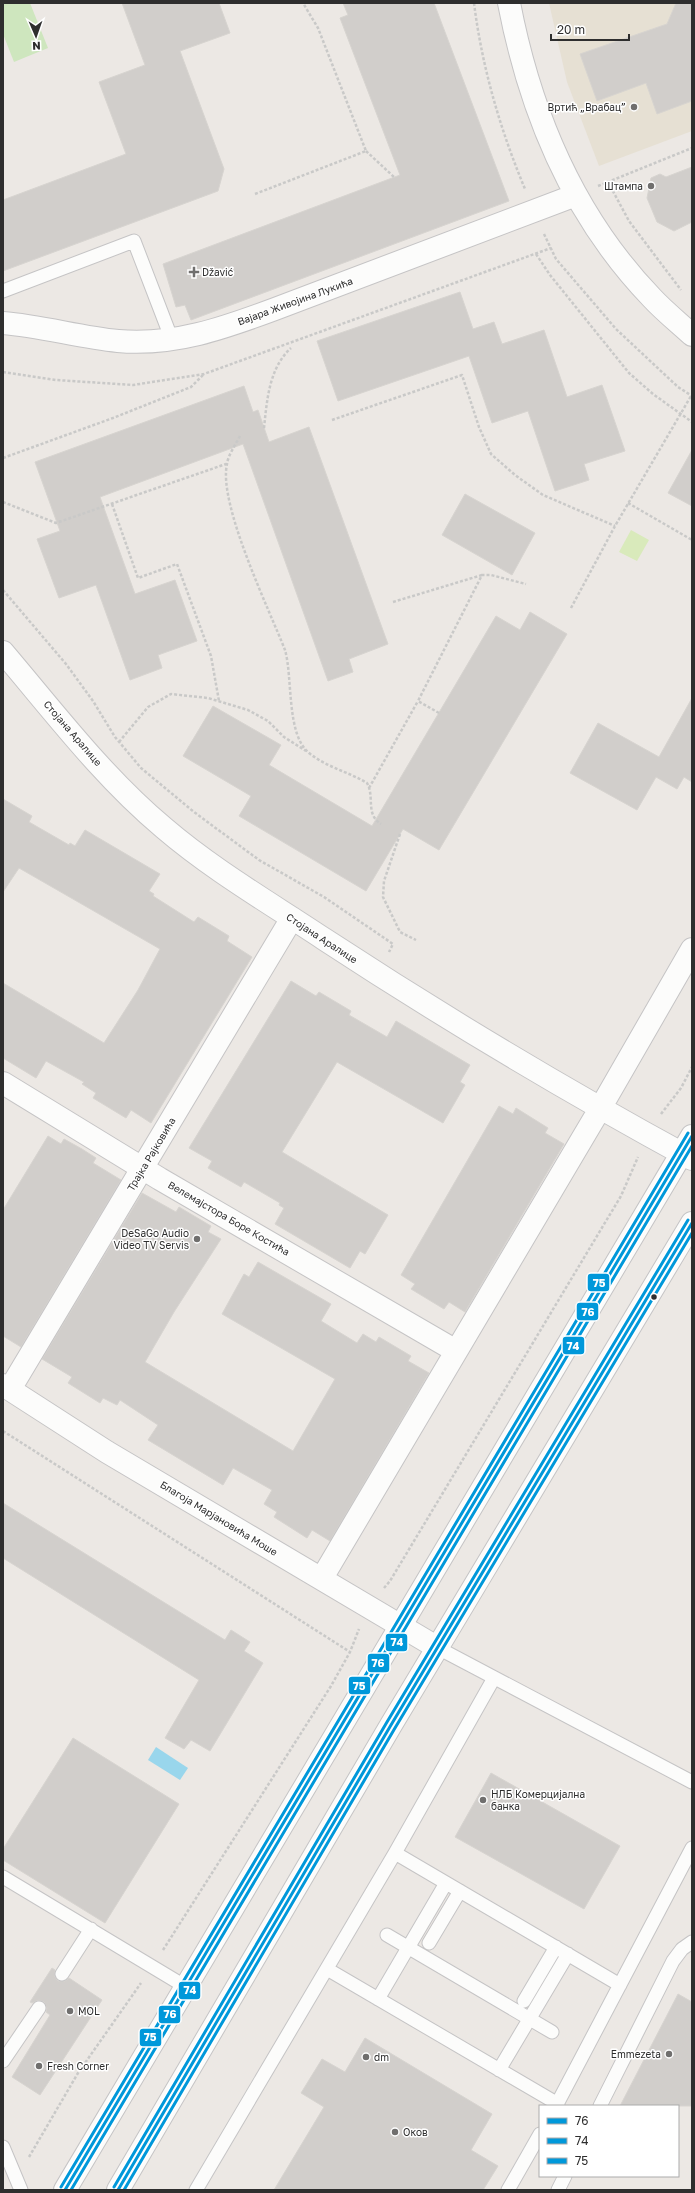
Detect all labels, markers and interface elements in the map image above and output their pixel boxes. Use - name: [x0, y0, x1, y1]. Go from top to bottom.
- north arrow: [16, 16, 56, 56]
- scale bar: [551, 16, 629, 42]
- text: 20 m: [557, 22, 585, 37]
- text: N: [32, 40, 41, 53]
- place label: Вртић „Врабац”: [548, 101, 626, 113]
- marker: Вртић „Врабац”: [629, 102, 639, 112]
- place label: Штампа: [604, 180, 643, 192]
- marker: Штампа: [646, 181, 656, 191]
- place label: Džavić: [202, 266, 234, 278]
- marker: Džavić: [189, 267, 199, 277]
- street label: Вајара Живојина Лукића: [236, 275, 354, 327]
- street label: Стојана Аралице: [41, 698, 105, 768]
- street label: Стојана Аралице: [284, 910, 360, 966]
- street label: Трајка Рајковића: [124, 1115, 178, 1193]
- street label: Велемајстора Боре Костића: [166, 1178, 292, 1258]
- place label: DeSaGo Audio Video TV Servis: [113, 1227, 189, 1251]
- marker: DeSaGo Audio Video TV Servis: [192, 1234, 202, 1244]
- line badge: 75: [587, 1273, 610, 1292]
- text: 75: [593, 1276, 606, 1289]
- unlabelled marker: [649, 1292, 659, 1302]
- line badge: 76: [576, 1302, 599, 1321]
- text: 76: [582, 1305, 595, 1318]
- line badge: 74: [562, 1336, 585, 1355]
- text: 74: [567, 1339, 580, 1352]
- street label: Благоја Марјановића Моше: [158, 1478, 280, 1558]
- line badge: 74: [385, 1633, 408, 1652]
- text: 74: [391, 1635, 404, 1648]
- line badge: 76: [367, 1653, 390, 1673]
- text: 76: [372, 1656, 385, 1669]
- line badge: 75: [348, 1676, 371, 1695]
- text: 75: [353, 1679, 366, 1692]
- place label: НЛБ Комерцијална банка: [491, 1788, 585, 1812]
- marker: НЛБ Комерцијална банка: [478, 1795, 488, 1805]
- line badge: 74: [178, 1981, 201, 2000]
- text: 74: [184, 1983, 197, 1996]
- place label: MOL: [78, 2005, 100, 2017]
- line badge: 76: [158, 2005, 181, 2024]
- marker: MOL: [65, 2006, 75, 2016]
- text: 76: [164, 2007, 177, 2020]
- line badge: 75: [139, 2028, 162, 2047]
- text: 75: [144, 2030, 157, 2043]
- place label: Emmezeta: [611, 2048, 661, 2060]
- marker: Emmezeta: [664, 2049, 674, 2059]
- place label: dm: [374, 2051, 389, 2063]
- marker: dm: [361, 2052, 371, 2062]
- place label: Fresh Corner: [47, 2060, 109, 2072]
- marker: Fresh Corner: [34, 2061, 44, 2071]
- legend: [539, 2105, 679, 2177]
- text: 76: [575, 2113, 589, 2128]
- place label: Оков: [403, 2126, 428, 2138]
- marker: Оков: [390, 2127, 400, 2137]
- text: 74: [575, 2133, 589, 2148]
- text: 75: [575, 2153, 588, 2168]

